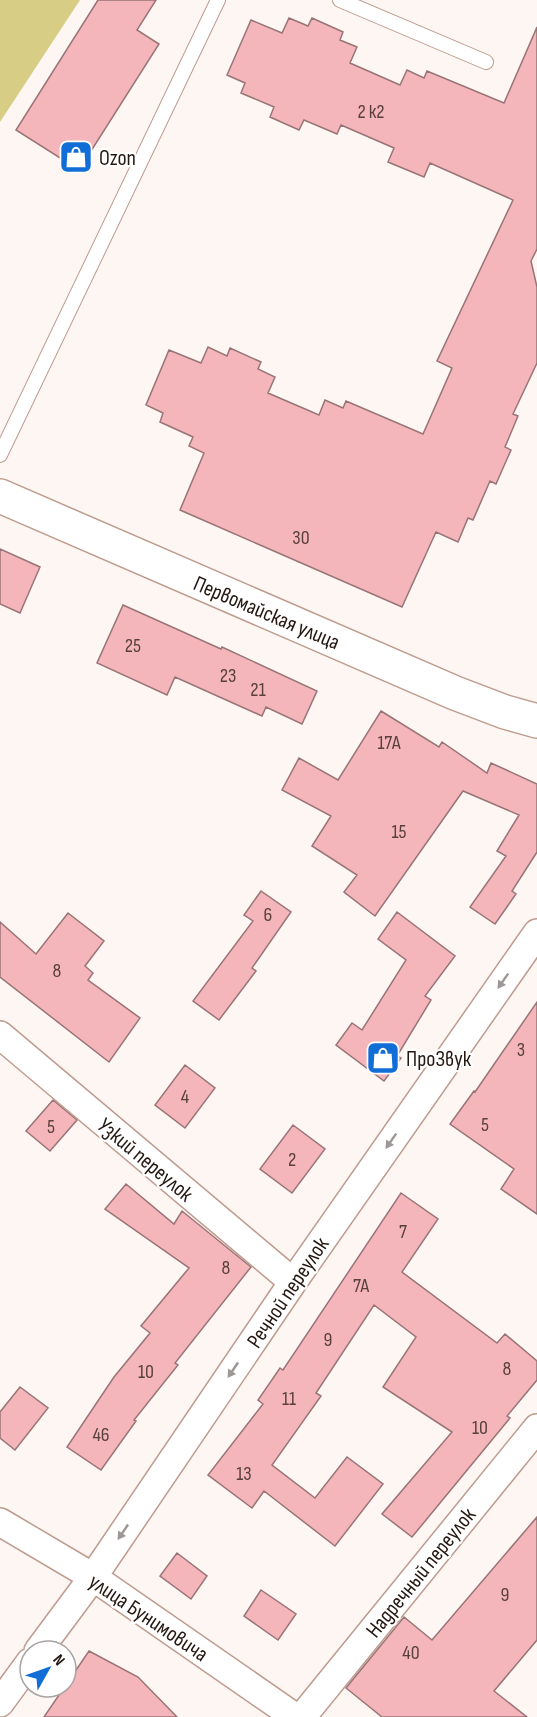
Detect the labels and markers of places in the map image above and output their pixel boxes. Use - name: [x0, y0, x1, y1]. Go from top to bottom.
- shop icon: Ozon: [58, 139, 94, 175]
- place label: Ozon: [99, 145, 136, 172]
- shop icon: ПроЗвук: [365, 1040, 401, 1076]
- place label: ПроЗвук: [406, 1046, 472, 1073]

